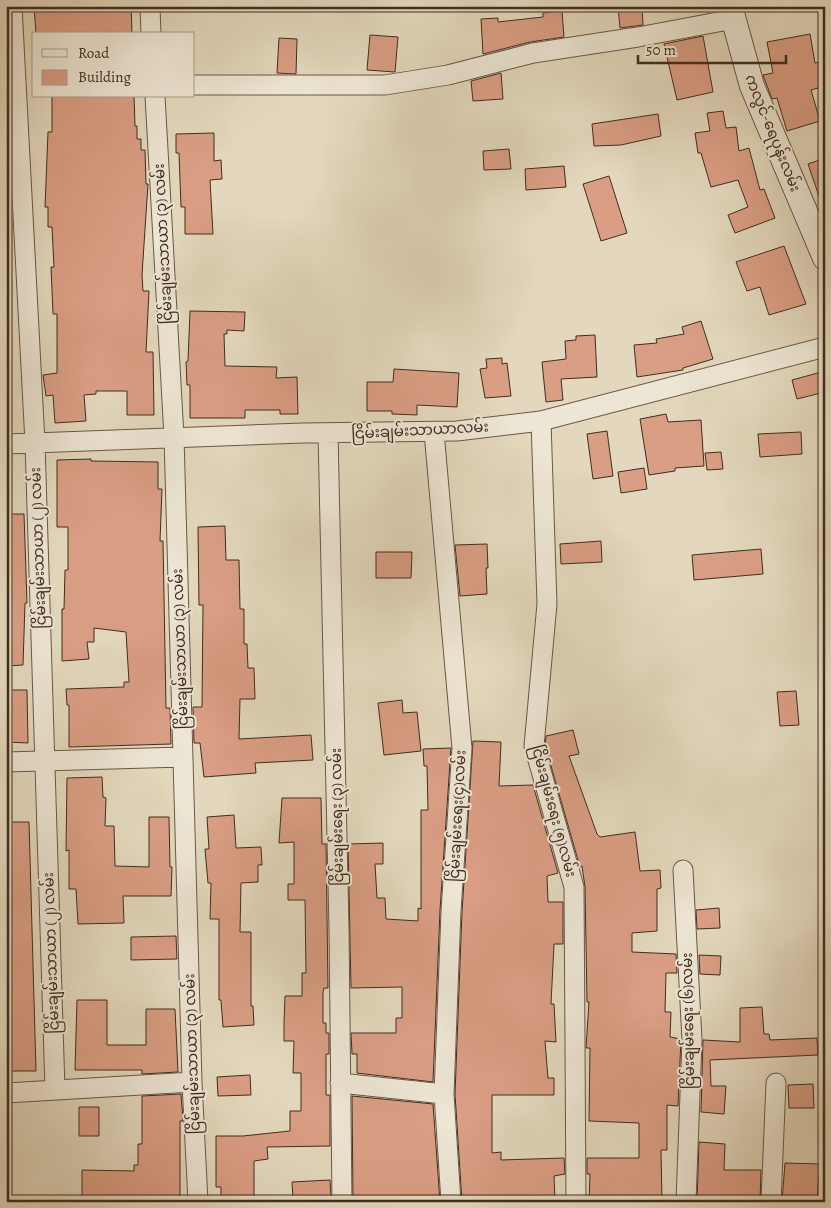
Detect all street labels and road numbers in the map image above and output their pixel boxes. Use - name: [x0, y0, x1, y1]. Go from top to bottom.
- street label: ကလွင်-ရေပုန်းလမ်း: [738, 71, 806, 195]
- street label: ငြိမ်းချမ်းသာယာ (၃) လမ်း: [149, 163, 179, 325]
- street label: ငြိမ်းချမ်းသာယာလမ်း: [351, 416, 489, 446]
- street label: ငြိမ်းချမ်းသာယာ (၂) လမ်း: [25, 467, 53, 629]
- street label: ငြိမ်းချမ်းသာယာ (၃) လမ်း: [167, 568, 195, 730]
- street label: ငြိမ်းချမ်းရေး (၅)လမ်း: [525, 743, 581, 880]
- street label: ငြိမ်းချမ်းရေး (၃) လမ်း: [326, 748, 350, 886]
- street label: ငြိမ်းချမ်းရေး(၄)လမ်း: [444, 749, 472, 883]
- street label: ငြိမ်းချမ်းသာယာ (၂) လမ်း: [38, 872, 66, 1034]
- street label: ငြိမ်းချမ်းရေး (၆)လမ်း: [677, 952, 701, 1090]
- street label: ငြိမ်းချမ်းသာယာ (၃) လမ်း: [179, 973, 207, 1135]

